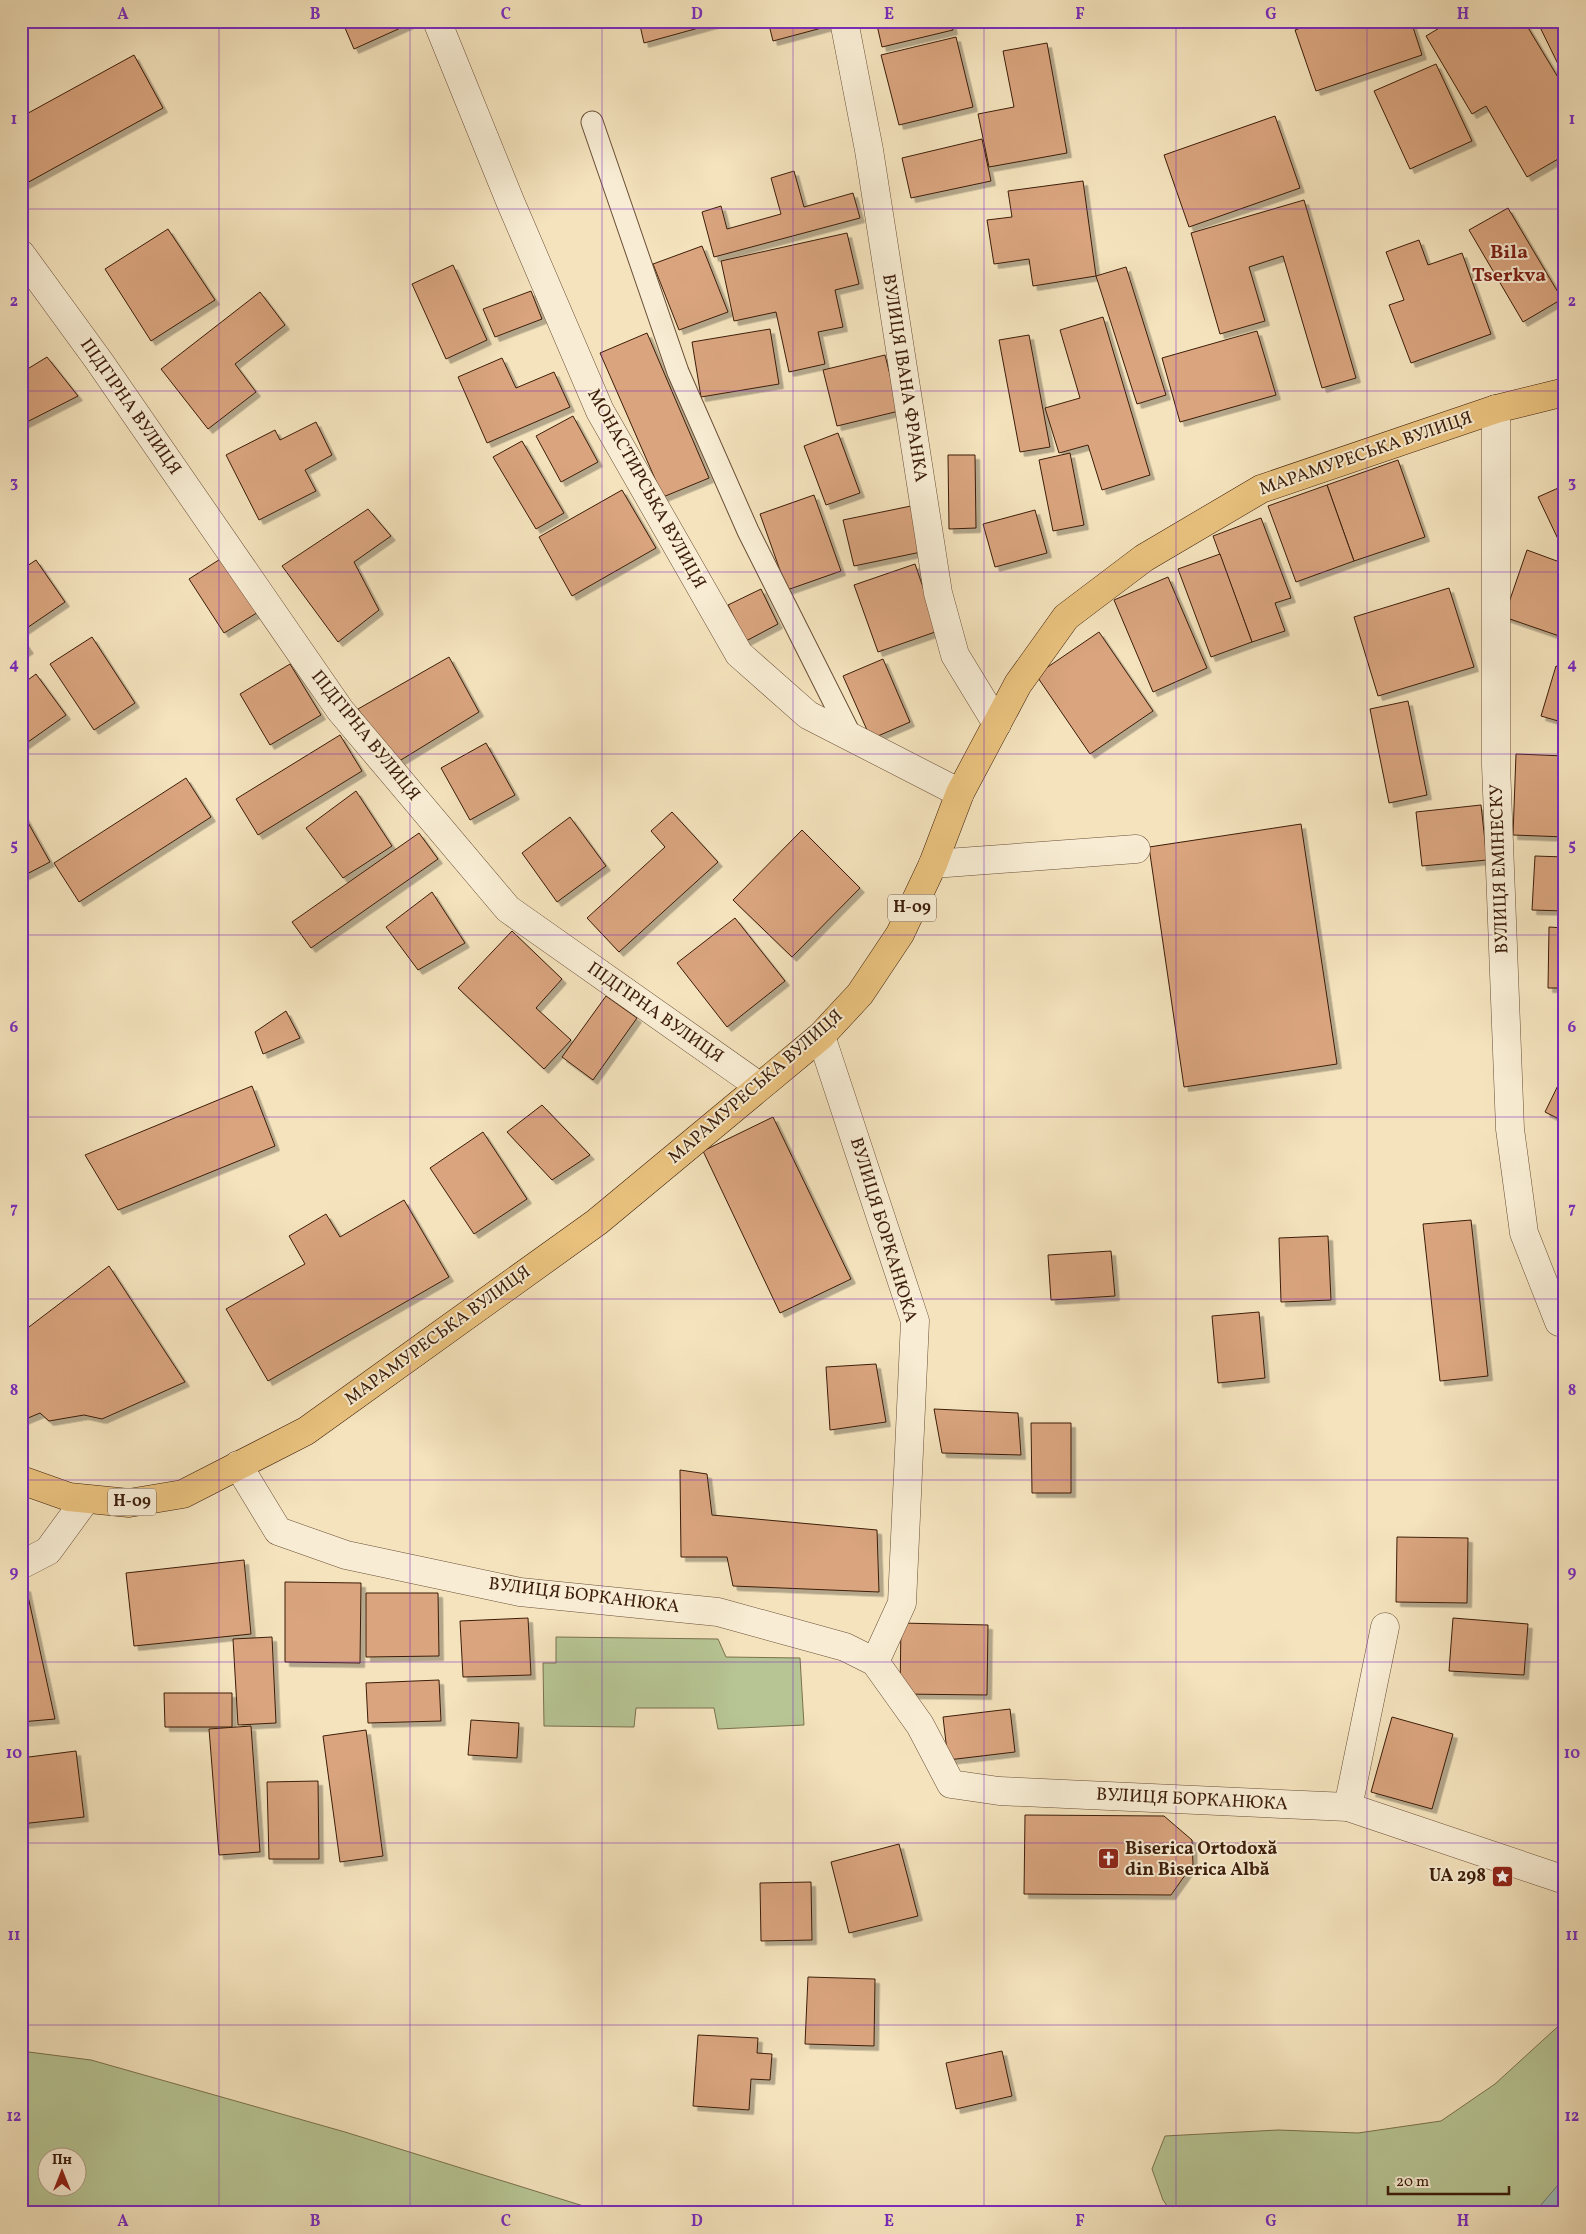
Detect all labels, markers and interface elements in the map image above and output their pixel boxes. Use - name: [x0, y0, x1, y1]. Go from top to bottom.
- text: A: [117, 4, 129, 26]
- text: B: [310, 4, 321, 26]
- text: C: [501, 4, 511, 26]
- text: D: [691, 4, 703, 26]
- text: E: [884, 4, 894, 26]
- text: F: [1075, 4, 1085, 26]
- text: G: [1265, 4, 1277, 26]
- text: H: [1457, 4, 1469, 26]
- text: 1: [11, 109, 17, 131]
- text: 1: [1569, 109, 1575, 131]
- district label: Bila Tserkva: [1472, 239, 1546, 290]
- street label: ВУЛИЦЯ ІВАНА ФРАНКА: [875, 272, 933, 484]
- text: 2: [10, 291, 18, 313]
- text: 2: [1568, 291, 1576, 313]
- street label: ПІДГІРНА ВУЛИЦЯ: [73, 334, 187, 480]
- street label: МОНАСТИРСЬКА ВУЛИЦЯ: [581, 385, 711, 593]
- street label: МАРАМУРЕСЬКА ВУЛИЦЯ: [1256, 406, 1476, 502]
- text: 3: [10, 472, 18, 494]
- text: 3: [1568, 472, 1576, 494]
- text: 4: [9, 654, 19, 676]
- text: 4: [1567, 654, 1577, 676]
- street label: ПІДГІРНА ВУЛИЦЯ: [304, 665, 426, 807]
- street label: ВУЛИЦЯ ЕМІНЕСКУ: [1485, 783, 1515, 954]
- text: 5: [10, 835, 18, 857]
- text: 5: [1568, 835, 1576, 857]
- road number: Н-09: [888, 894, 936, 921]
- street label: ПІДГІРНА ВУЛИЦЯ: [582, 956, 728, 1070]
- street label: МАРАМУРЕСЬКА ВУЛИЦЯ: [663, 1004, 849, 1170]
- text: 6: [10, 1017, 19, 1039]
- text: 6: [1568, 1017, 1577, 1039]
- street label: ВУЛИЦЯ БОРКАНЮКА: [843, 1134, 923, 1326]
- text: 7: [10, 1198, 18, 1220]
- text: 7: [1568, 1198, 1576, 1220]
- street label: МАРАМУРЕСЬКА ВУЛИЦЯ: [340, 1260, 536, 1412]
- text: 8: [10, 1380, 18, 1402]
- text: 8: [1568, 1380, 1576, 1402]
- road number: Н-09: [108, 1488, 156, 1515]
- text: 9: [10, 1562, 19, 1584]
- text: 9: [1568, 1562, 1577, 1584]
- street label: ВУЛИЦЯ БОРКАНЮКА: [487, 1572, 681, 1620]
- text: 10: [6, 1743, 22, 1765]
- text: 10: [1564, 1743, 1580, 1765]
- street label: ВУЛИЦЯ БОРКАНЮКА: [1095, 1782, 1289, 1818]
- place label: Biserica Ortodoxă din Biserica Albă: [1125, 1837, 1277, 1883]
- church icon: Biserica Ortodoxă din Biserica Albă: [1097, 1847, 1121, 1871]
- place label: UA 298: [1429, 1864, 1486, 1889]
- place icon: UA 298: [1490, 1864, 1514, 1888]
- text: 11: [8, 1925, 20, 1947]
- text: 11: [1566, 1925, 1578, 1947]
- text: 12: [7, 2106, 21, 2128]
- text: 12: [1565, 2106, 1579, 2128]
- north arrow: [38, 2146, 88, 2196]
- text: Пн: [52, 2151, 72, 2170]
- scale bar: [1388, 2164, 1510, 2196]
- text: 20 m: [1396, 2172, 1429, 2193]
- text: A: [117, 2211, 129, 2233]
- text: B: [310, 2211, 321, 2233]
- text: C: [501, 2211, 511, 2233]
- text: D: [691, 2211, 703, 2233]
- text: E: [884, 2211, 894, 2233]
- text: F: [1075, 2211, 1085, 2233]
- text: G: [1265, 2211, 1277, 2233]
- text: H: [1457, 2211, 1469, 2233]

